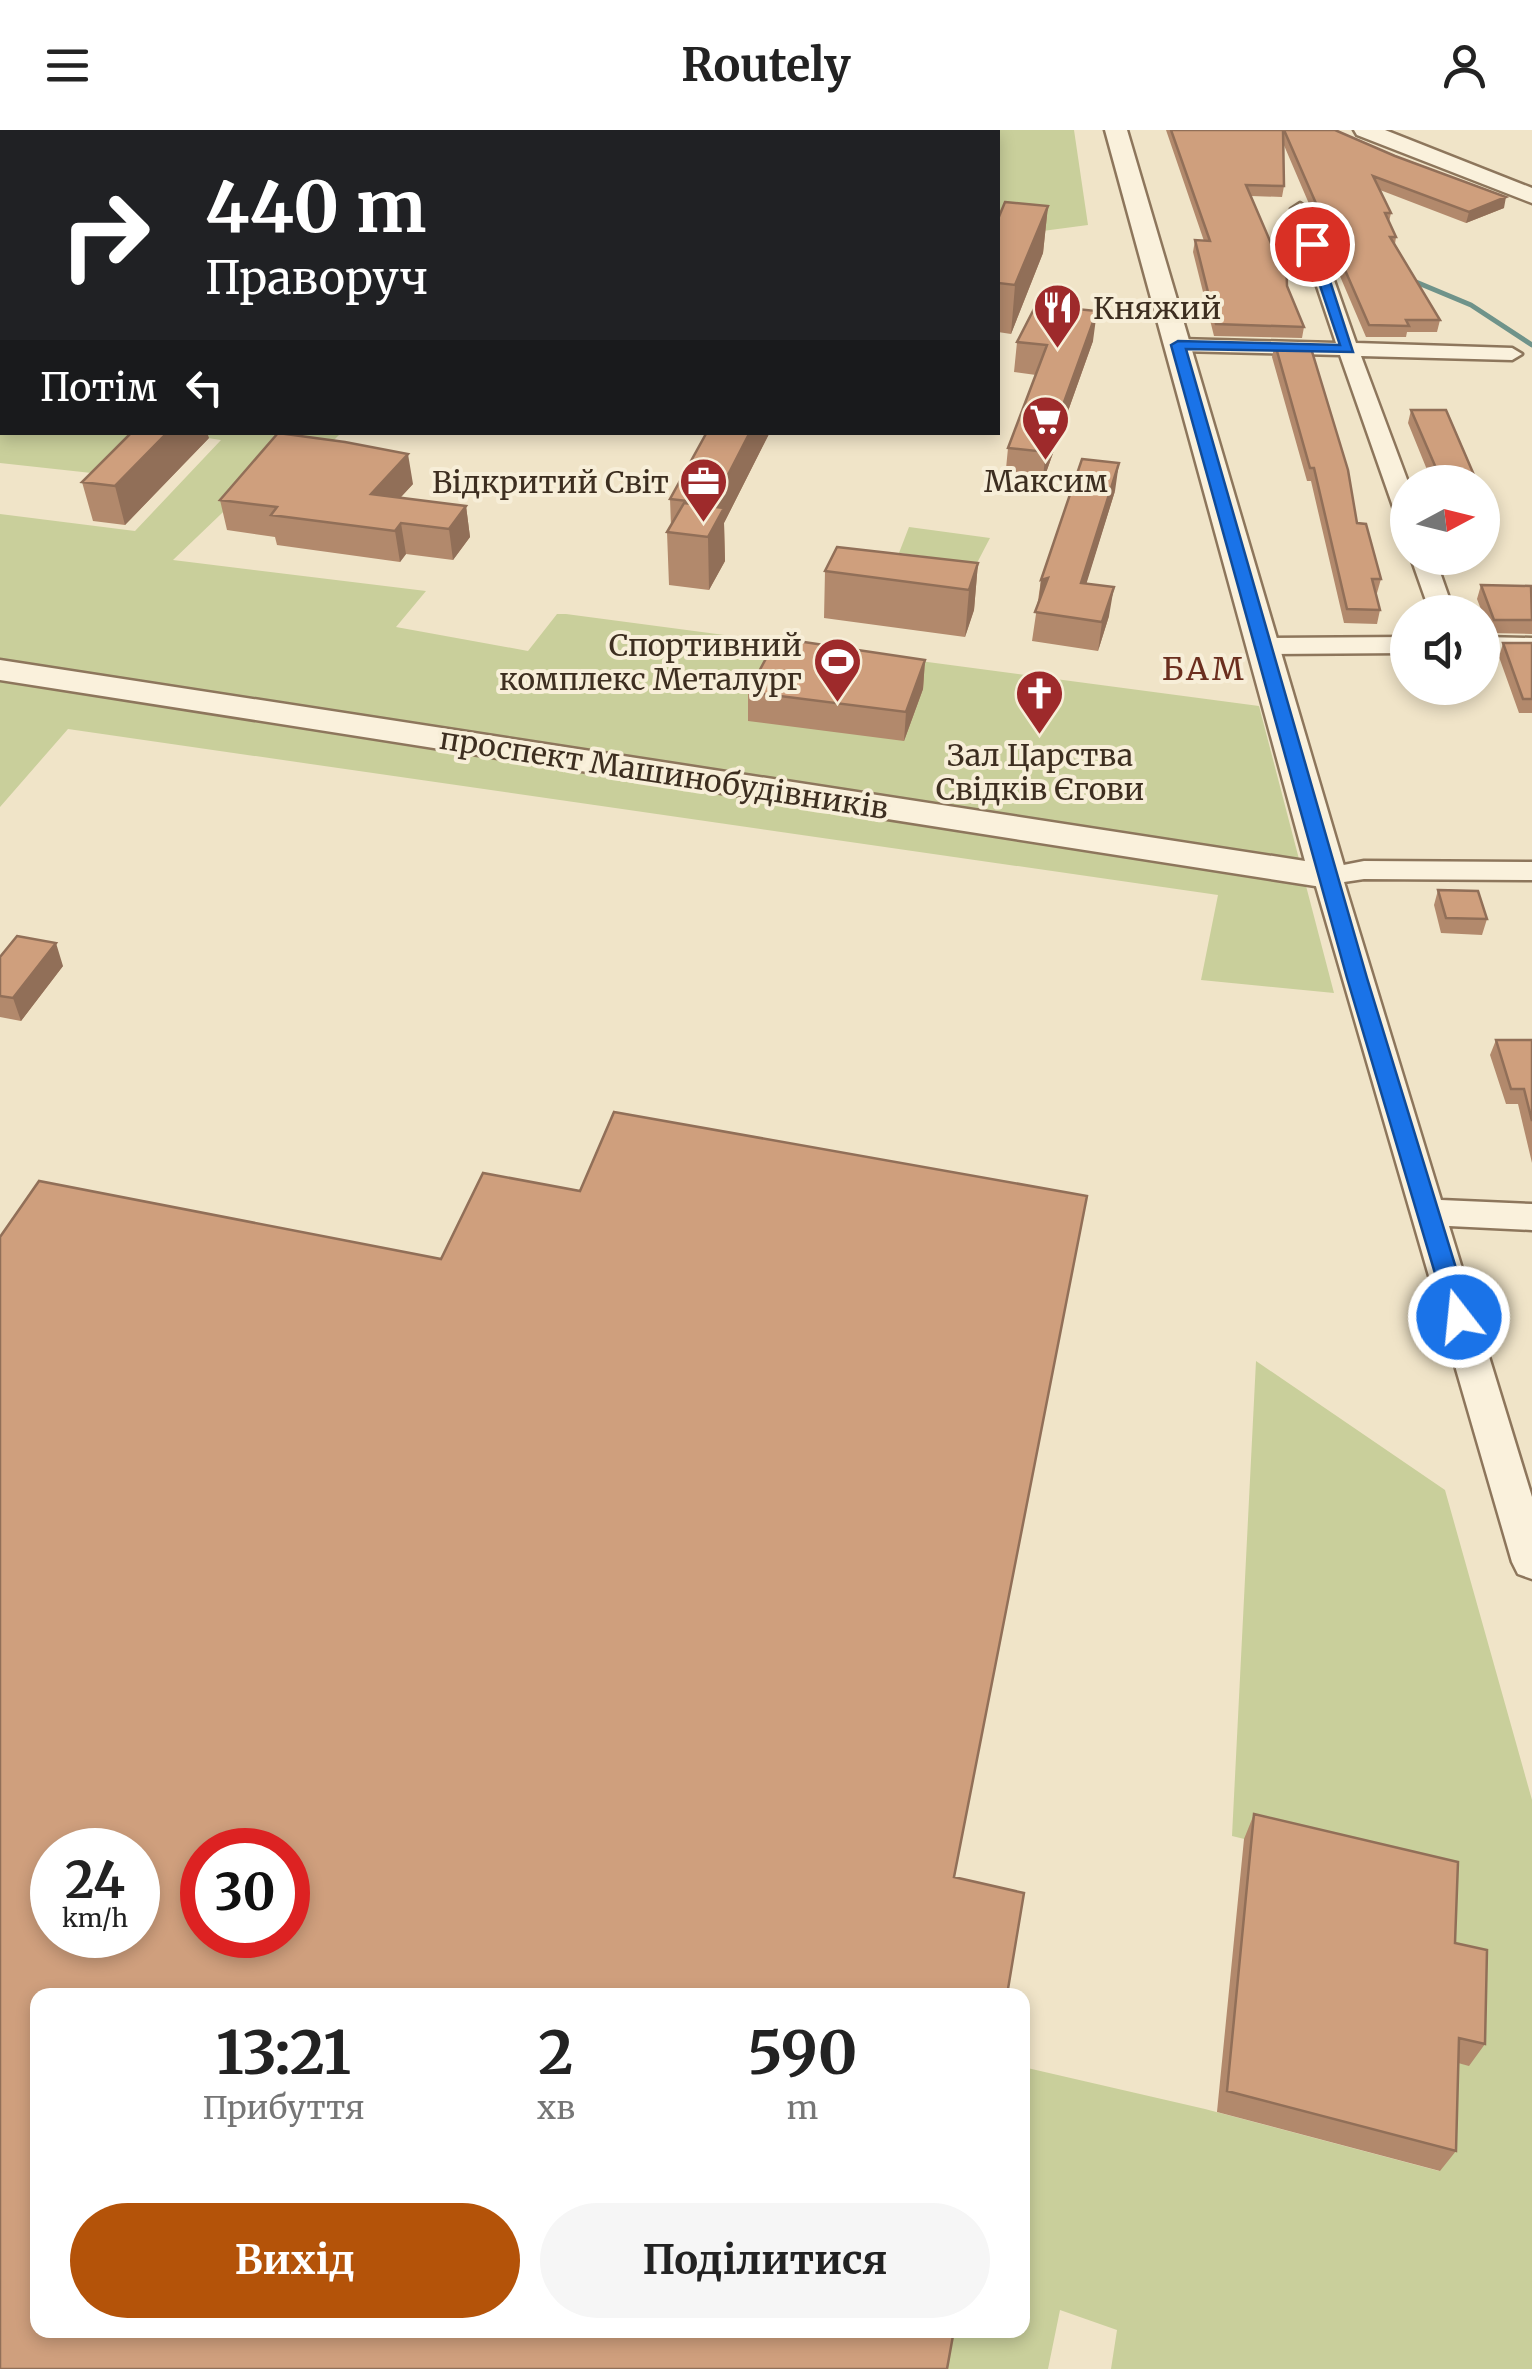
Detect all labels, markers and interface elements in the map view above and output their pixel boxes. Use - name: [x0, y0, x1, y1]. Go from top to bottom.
- text: Routely: [681, 37, 851, 93]
- icon: menu: [40, 38, 95, 93]
- icon: person: [1437, 38, 1492, 93]
- text: 440 m: [205, 163, 426, 251]
- icon: right: [40, 170, 170, 300]
- pin: [1270, 202, 1355, 287]
- icon: arrive: [1285, 217, 1340, 272]
- text: Праворуч: [205, 250, 428, 306]
- restaurant icon: Княжий: [1032, 282, 1084, 350]
- place label: Княжий: [1093, 289, 1221, 327]
- icon: left: [177, 360, 232, 415]
- text: Потім: [40, 364, 157, 411]
- supermarket icon: Максим: [1020, 394, 1072, 462]
- office icon: Відкритий Світ: [678, 456, 730, 524]
- place label: Максим: [984, 462, 1108, 500]
- place label: Відкритий Світ: [432, 463, 669, 501]
- north arrow: [1390, 465, 1500, 575]
- map controls: [1390, 465, 1500, 705]
- button: sound: [1390, 595, 1500, 705]
- place label: Спортивний комплекс Металург: [499, 626, 802, 698]
- sports icon: Спортивний комплекс Металург: [811, 636, 863, 704]
- district label: БАМ: [1162, 649, 1246, 689]
- church icon: Зал Царства Свідків Єгови: [1014, 668, 1066, 736]
- street label: проспект Машинобудівників: [437, 719, 891, 827]
- place label: Зал Царства Свідків Єгови: [936, 736, 1144, 808]
- position arrow: [1407, 1265, 1511, 1369]
- speed limit sign: 30: [180, 1828, 310, 1958]
- text: 24: [65, 1849, 125, 1912]
- text: km/h: [62, 1902, 128, 1934]
- text: 13:21: [216, 2015, 351, 2090]
- text: 2: [538, 2015, 574, 2090]
- text: 590: [747, 2015, 858, 2090]
- text: Прибуття: [202, 2088, 365, 2128]
- text: хв: [537, 2088, 575, 2128]
- text: m: [787, 2088, 818, 2128]
- button: Вихід: [70, 2203, 520, 2318]
- button: Поділитися: [540, 2203, 990, 2318]

